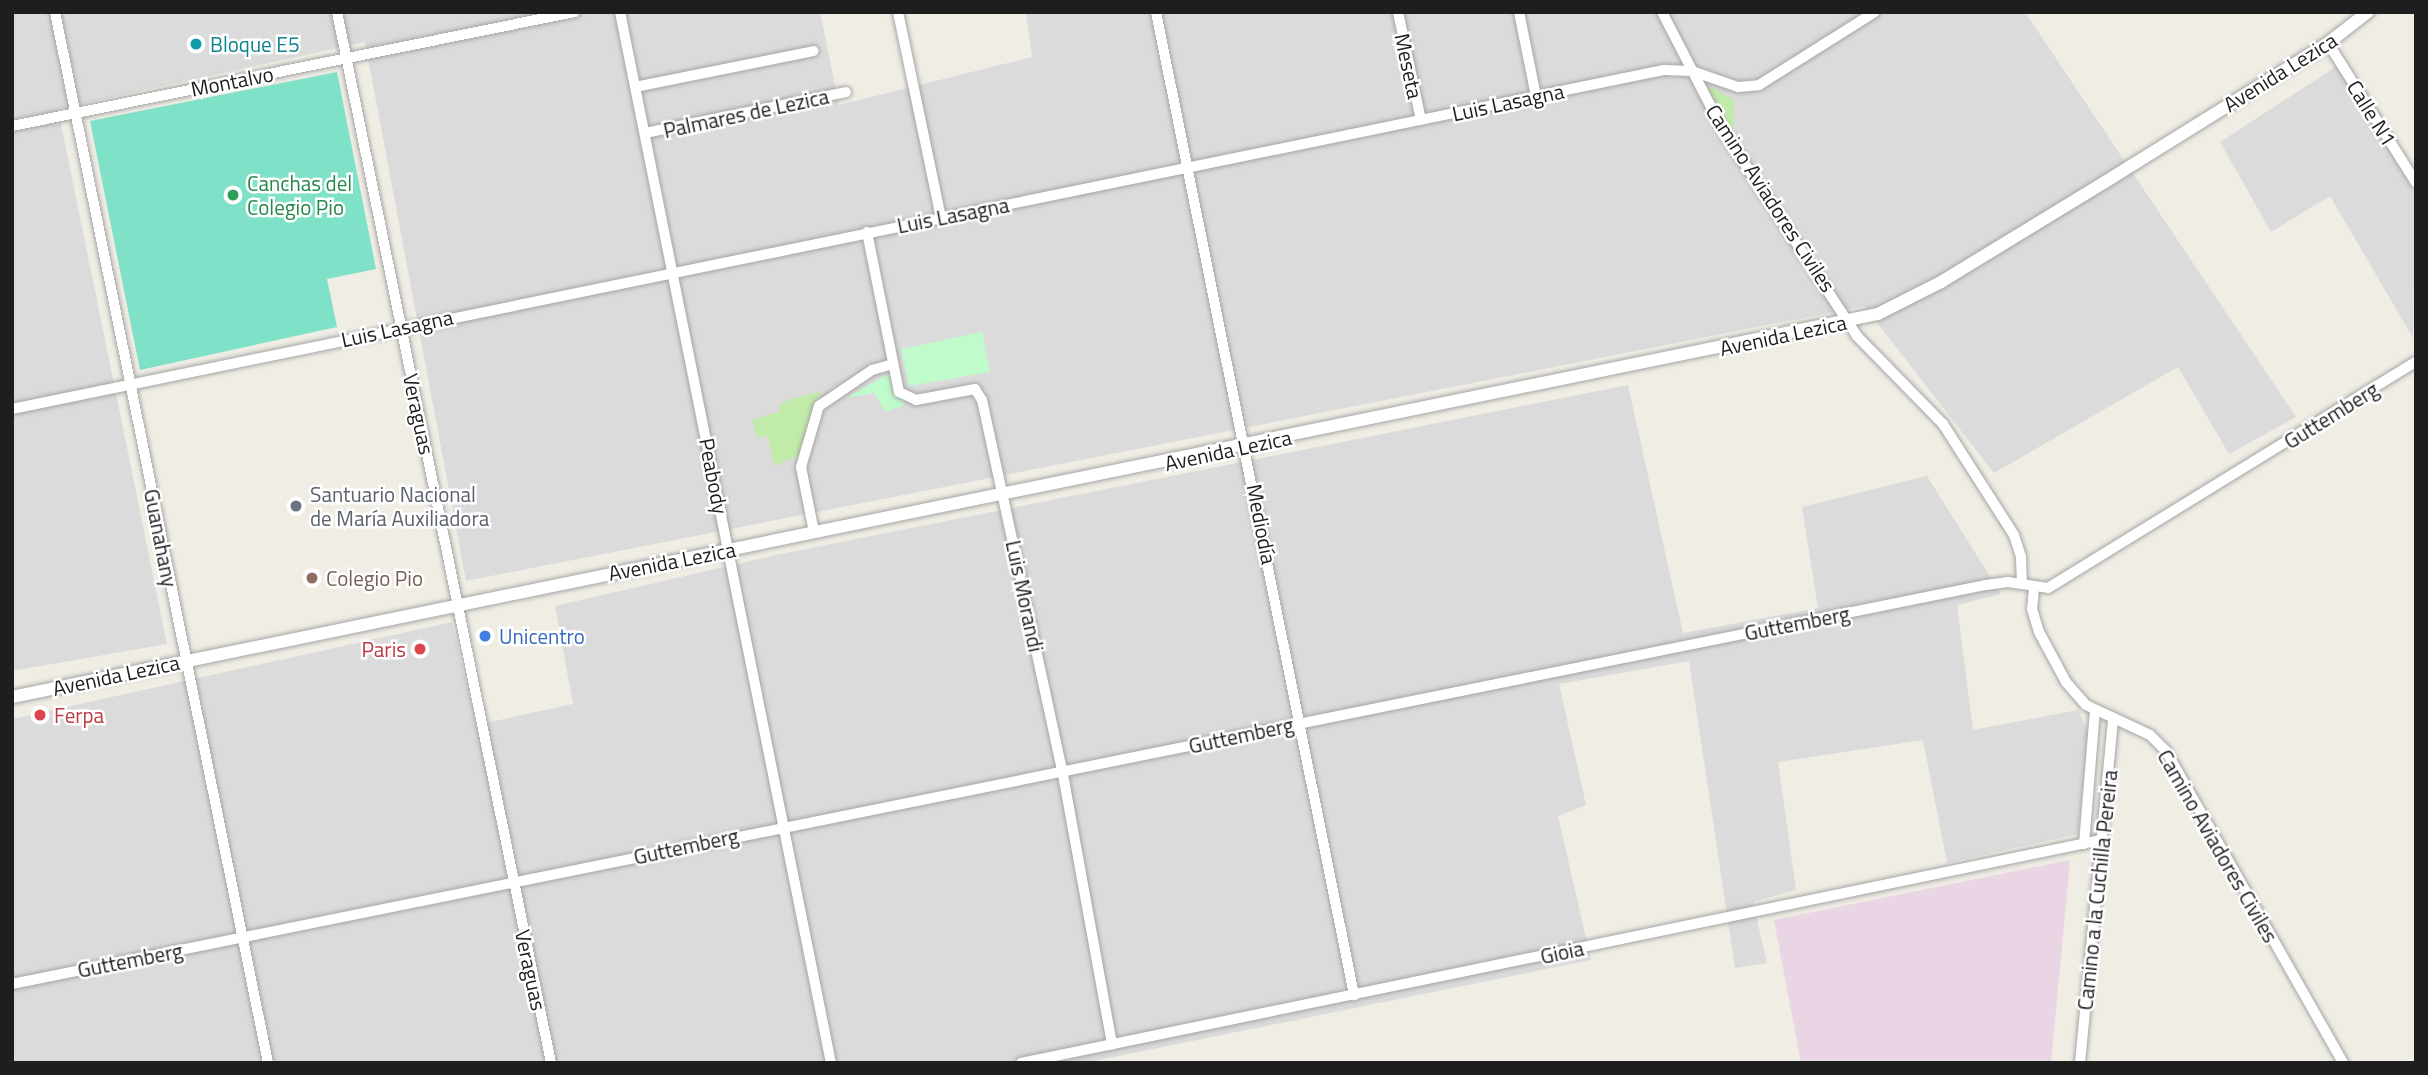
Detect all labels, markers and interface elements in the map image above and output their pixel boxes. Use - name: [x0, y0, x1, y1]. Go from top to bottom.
- street label: Avenida Lezica: [2219, 27, 2341, 117]
- place label: Bloque E5: [210, 31, 300, 57]
- street label: Meseta: [1390, 31, 1428, 101]
- marker: Bloque E5: [188, 36, 204, 52]
- street label: Montalvo: [189, 61, 275, 101]
- street label: Calle N1: [2342, 75, 2402, 151]
- street label: Luis Lasagna: [1450, 78, 1566, 126]
- street label: Palmares de Lezica: [661, 83, 831, 143]
- street label: Camino Aviadores Civiles: [1701, 99, 1841, 297]
- place label: Canchas del Colegio Pio: [247, 170, 352, 220]
- marker: Canchas del Colegio Pio: [225, 187, 241, 203]
- street label: Luis Lasagna: [895, 192, 1011, 238]
- street label: Luis Lasagna: [339, 304, 455, 352]
- street label: Avenida Lezica: [1717, 309, 1849, 361]
- street label: Veraguas: [398, 371, 440, 457]
- street label: Guttemberg: [2279, 376, 2383, 454]
- street label: Avenida Lezica: [1162, 424, 1294, 476]
- street label: Peabody: [694, 436, 734, 516]
- place label: Santuario Nacional de María Auxiliadora: [310, 481, 489, 531]
- street label: Mediodía: [1242, 482, 1282, 566]
- street label: Guanahany: [139, 487, 183, 589]
- marker: Santuario Nacional de María Auxiliadora: [288, 498, 304, 514]
- street label: Avenida Lezica: [606, 536, 738, 586]
- street label: Luis Morandi: [1001, 538, 1049, 654]
- place label: Colegio Pio: [326, 565, 423, 591]
- marker: Colegio Pio: [304, 570, 320, 586]
- street label: Guttemberg: [1742, 600, 1852, 646]
- place label: Unicentro: [499, 623, 585, 649]
- marker: Unicentro: [477, 628, 493, 644]
- place label: Paris: [362, 636, 406, 662]
- marker: Paris: [412, 641, 428, 657]
- street label: Avenida Lezica: [50, 649, 182, 701]
- place label: Ferpa: [54, 702, 104, 728]
- marker: Ferpa: [32, 707, 48, 723]
- street label: Guttemberg: [1186, 712, 1296, 758]
- street label: Camino Aviadores Civiles: [2152, 745, 2284, 947]
- street label: Camino a la Cuchilla Pereira: [2072, 769, 2122, 1011]
- street label: Guttemberg: [631, 823, 741, 869]
- street label: Veraguas: [510, 927, 552, 1013]
- street label: Gioia: [1538, 935, 1586, 969]
- street label: Guttemberg: [75, 937, 185, 983]

